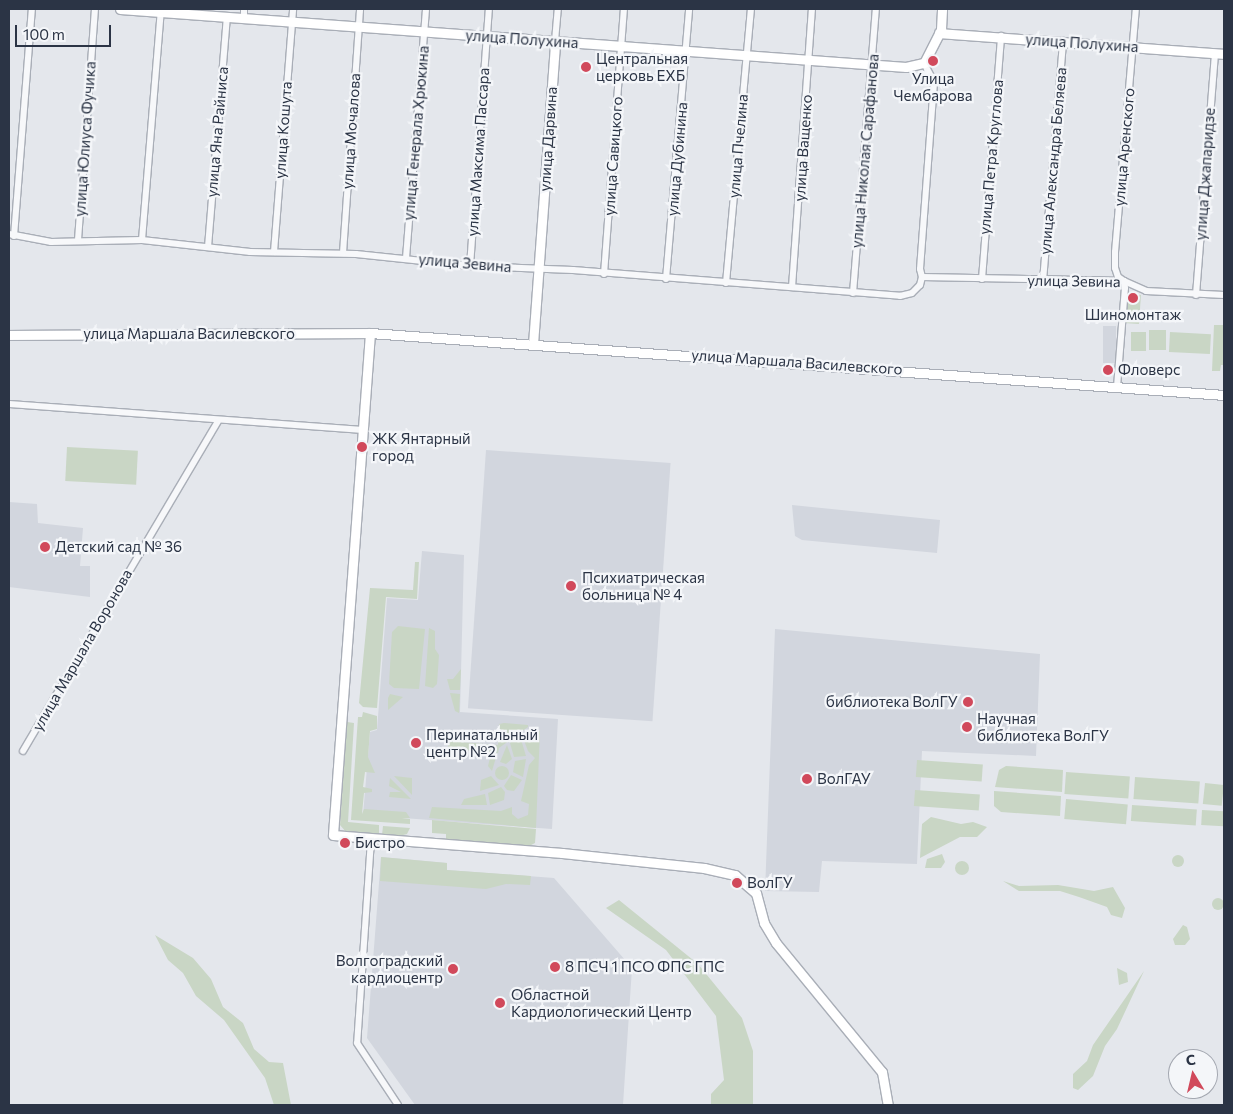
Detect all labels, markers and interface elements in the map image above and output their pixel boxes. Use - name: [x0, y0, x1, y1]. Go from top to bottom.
- scale bar: [18, 15, 114, 47]
- text: 100 m: [23, 25, 65, 43]
- street label: улица Полухина: [465, 26, 579, 52]
- street label: улица Полухина: [1025, 30, 1139, 56]
- street label: улица Генерала Хрюкина: [399, 45, 433, 221]
- place label: Центральная церковь ЕХБ: [596, 49, 688, 84]
- street label: улица Николая Сарафанова: [848, 53, 882, 249]
- marker: Улица Чембарова: [927, 55, 939, 67]
- street label: улица Юлиуса Фучика: [71, 61, 99, 217]
- marker: Центральная церковь ЕХБ: [580, 61, 592, 73]
- street label: улица Яна Райниса: [202, 66, 232, 198]
- street label: улица Максима Пассара: [463, 67, 493, 237]
- street label: улица Александра Беляева: [1036, 67, 1070, 255]
- place label: Улица Чембарова: [893, 69, 973, 104]
- street label: улица Мочалова: [338, 72, 364, 190]
- street label: улица Петра Круглова: [975, 79, 1007, 235]
- street label: улица Кошута: [271, 81, 295, 179]
- street label: улица Дарвина: [535, 86, 561, 192]
- street label: улица Аренского: [1110, 87, 1138, 207]
- street label: улица Пчелина: [724, 93, 752, 199]
- street label: улица Ващенко: [790, 94, 816, 202]
- street label: улица Савицкого: [600, 96, 626, 216]
- street label: улица Дубинина: [663, 101, 691, 217]
- street label: улица Джапаридзе: [1191, 107, 1219, 241]
- street label: улица Зевина: [418, 250, 512, 276]
- street label: улица Зевина: [1027, 271, 1121, 291]
- marker: Шиномонтаж: [1127, 292, 1139, 304]
- place label: Шиномонтаж: [1085, 306, 1181, 324]
- street label: улица Маршала Василевского: [83, 325, 295, 343]
- street label: улица Маршала Василевского: [691, 346, 903, 378]
- place label: Фловерс: [1118, 361, 1180, 379]
- marker: Фловерс: [1102, 364, 1114, 376]
- place label: ЖК Янтарный город: [372, 429, 471, 464]
- marker: ЖК Янтарный город: [356, 441, 368, 453]
- place label: Детский сад № 36: [55, 538, 182, 556]
- marker: Детский сад № 36: [39, 541, 51, 553]
- street label: улица Маршала Воронова: [28, 566, 136, 734]
- place label: Психиатрическая больница № 4: [582, 568, 705, 603]
- marker: Психиатрическая больница № 4: [564, 579, 578, 593]
- place label: библиотека ВолГУ: [826, 693, 958, 711]
- marker: библиотека ВолГУ: [962, 696, 974, 708]
- place label: Научная библиотека ВолГУ: [977, 709, 1109, 744]
- marker: Научная библиотека ВолГУ: [961, 721, 973, 733]
- place label: Перинатальный центр №2: [426, 725, 538, 760]
- marker: Перинатальный центр №2: [410, 737, 422, 749]
- place label: ВолГАУ: [817, 770, 871, 788]
- marker: ВолГАУ: [801, 773, 813, 785]
- place label: Бистро: [355, 834, 405, 852]
- marker: Бистро: [339, 837, 351, 849]
- place label: ВолГУ: [747, 874, 793, 892]
- marker: ВолГУ: [731, 877, 743, 889]
- place label: Волгоградский кардиоцентр: [336, 951, 443, 986]
- place label: 8 ПСЧ 1 ПСО ФПС ГПС: [565, 958, 724, 976]
- marker: 8 ПСЧ 1 ПСО ФПС ГПС: [549, 961, 561, 973]
- marker: Волгоградский кардиоцентр: [447, 963, 459, 975]
- place label: Областной Кардиологический Центр: [511, 985, 692, 1020]
- marker: Областной Кардиологический Центр: [493, 996, 507, 1010]
- north arrow: [1168, 1049, 1218, 1099]
- text: С: [1185, 1051, 1197, 1069]

